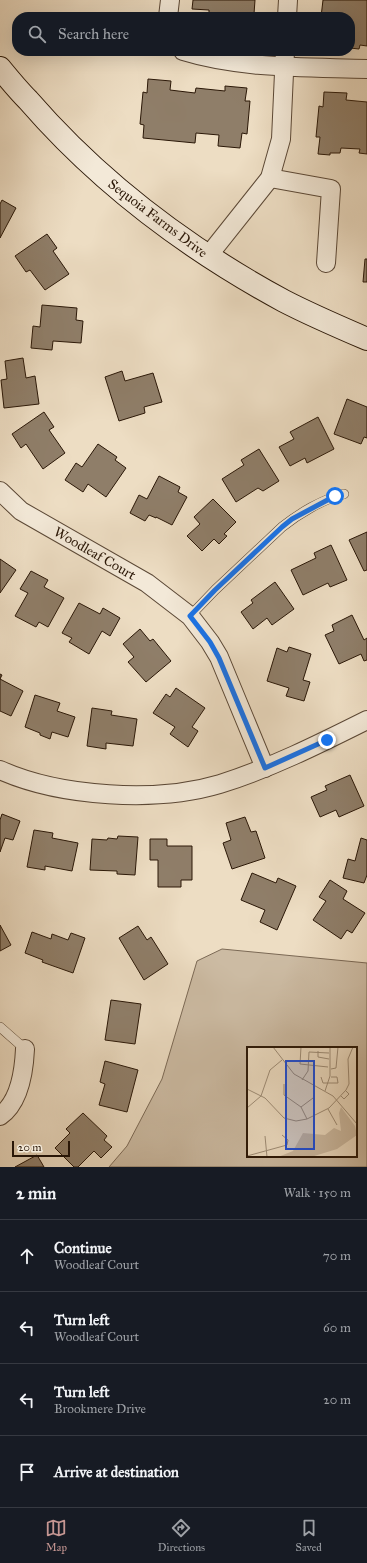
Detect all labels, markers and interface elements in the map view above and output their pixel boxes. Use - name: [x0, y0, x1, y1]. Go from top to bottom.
- search box: [12, 12, 355, 56]
- icon: search: [26, 23, 48, 45]
- text: Search here: [58, 25, 129, 43]
- street label: Sequoia Farms Drive: [104, 175, 211, 262]
- route start: [326, 487, 344, 505]
- street label: Woodleaf Court: [51, 523, 139, 584]
- route end: [318, 731, 336, 749]
- inset map: [247, 1047, 357, 1157]
- scale bar: [12, 1139, 70, 1158]
- text: 20 m: [18, 1141, 41, 1154]
- text: 2 min: [16, 1183, 56, 1204]
- text: Walk · 150 m: [283, 1185, 351, 1201]
- text: Continue: [54, 1239, 112, 1257]
- icon: ahead: [16, 1245, 38, 1267]
- text: 70 m: [323, 1248, 351, 1264]
- text: Woodleaf Court: [54, 1257, 139, 1273]
- text: Turn left: [54, 1311, 110, 1329]
- icon: left: [16, 1317, 38, 1339]
- text: 60 m: [323, 1320, 351, 1336]
- text: Woodleaf Court: [54, 1329, 139, 1345]
- text: Turn left: [54, 1383, 110, 1401]
- icon: left: [16, 1389, 38, 1411]
- text: 20 m: [323, 1392, 351, 1408]
- text: Brookmere Drive: [54, 1401, 146, 1417]
- icon: arrive: [16, 1461, 38, 1483]
- text: Arrive at destination: [54, 1463, 179, 1481]
- tab: Map: [45, 1517, 67, 1554]
- tab: Directions: [158, 1517, 205, 1554]
- tab: Saved: [296, 1517, 322, 1554]

